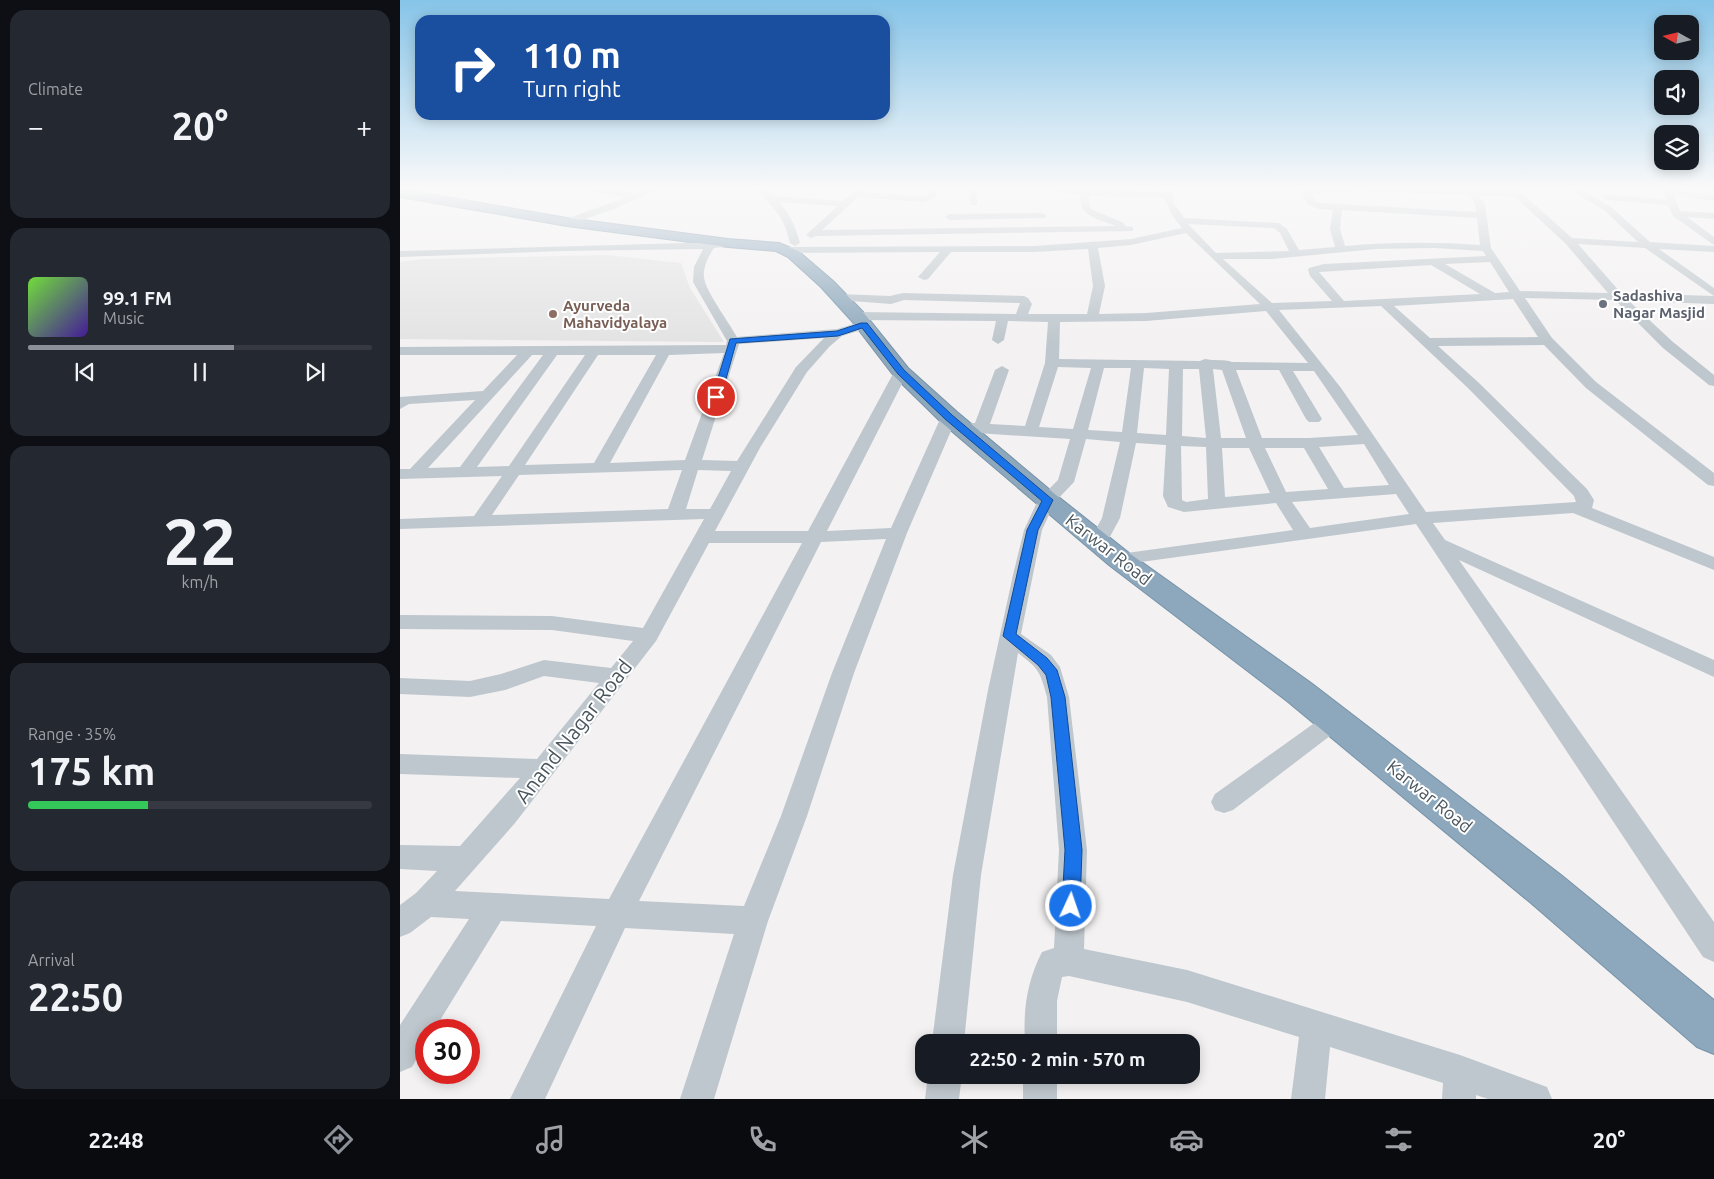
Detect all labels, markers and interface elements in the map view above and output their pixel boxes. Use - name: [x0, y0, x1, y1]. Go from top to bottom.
- north arrow: [1654, 15, 1699, 60]
- map controls: [1654, 15, 1699, 170]
- icon: right: [440, 35, 505, 100]
- text: 110 m: [523, 35, 621, 75]
- button: sound: [1654, 70, 1699, 115]
- text: Turn right: [523, 76, 621, 101]
- text: Climate: [28, 80, 83, 98]
- text: 20°: [172, 105, 228, 147]
- text: −: [28, 111, 44, 142]
- text: +: [356, 111, 372, 142]
- button: layers: [1654, 125, 1699, 170]
- text: 99.1 FM: [103, 287, 172, 309]
- place label: Sadashiva Nagar Masjid: [1613, 287, 1705, 321]
- place label: Ayurveda Mahavidyalaya: [563, 297, 667, 331]
- marker: Sadashiva Nagar Masjid: [1597, 298, 1609, 310]
- marker: Ayurveda Mahavidyalaya: [547, 308, 559, 320]
- text: Music: [103, 309, 144, 327]
- icon: previous: [71, 358, 99, 386]
- icon: pause: [186, 358, 214, 386]
- icon: next: [301, 358, 329, 386]
- pin: [695, 376, 737, 418]
- icon: arrive: [702, 383, 730, 411]
- text: 22: [163, 504, 237, 577]
- street label: Karwar Road: [1062, 509, 1156, 589]
- text: km/h: [182, 573, 218, 591]
- street label: Anand Nagar Road: [510, 655, 636, 807]
- text: Range · 35%: [28, 725, 116, 743]
- text: 175 km: [28, 750, 155, 792]
- street label: Karwar Road: [1384, 756, 1476, 836]
- position arrow: [1044, 879, 1096, 931]
- text: Arrival: [28, 951, 75, 969]
- text: 22:50: [28, 976, 123, 1018]
- speed limit sign: 30: [415, 1019, 480, 1084]
- text: 22:50 · 2 min · 570 m: [970, 1048, 1145, 1070]
- icon: directions: [321, 1122, 356, 1157]
- icon: music: [533, 1122, 568, 1157]
- icon: phone: [745, 1122, 780, 1157]
- icon: climate: [957, 1122, 992, 1157]
- icon: car: [1169, 1122, 1204, 1157]
- icon: filters: [1381, 1122, 1416, 1157]
- text: 22:48: [89, 1127, 144, 1152]
- text: 20°: [1593, 1127, 1625, 1152]

